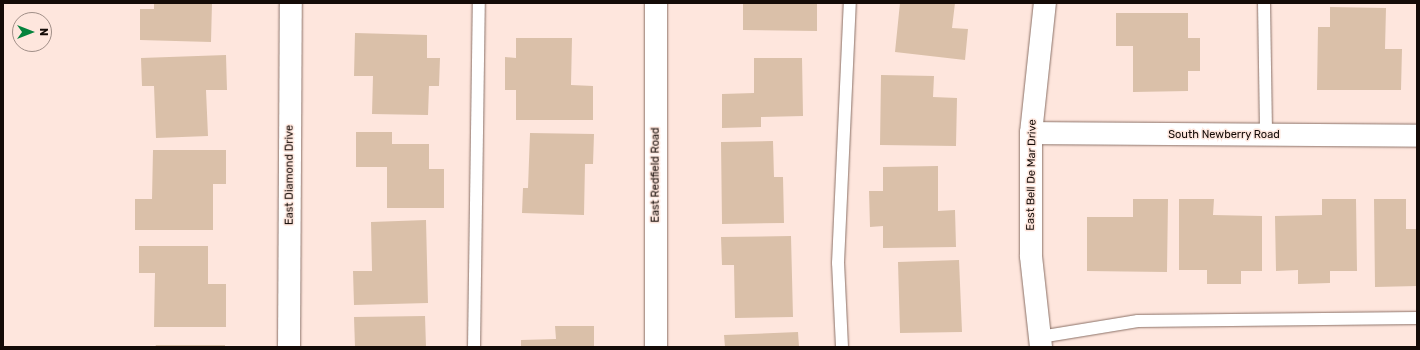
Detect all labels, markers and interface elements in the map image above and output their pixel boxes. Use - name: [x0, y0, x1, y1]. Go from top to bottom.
- north arrow: [12, 12, 52, 52]
- text: N: [37, 28, 50, 36]
- street label: East Bell De Mar Drive: [1024, 119, 1040, 231]
- street label: East Diamond Drive: [283, 125, 297, 225]
- street label: East Redfield Road: [649, 127, 663, 223]
- street label: South Newberry Road: [1168, 128, 1280, 142]

